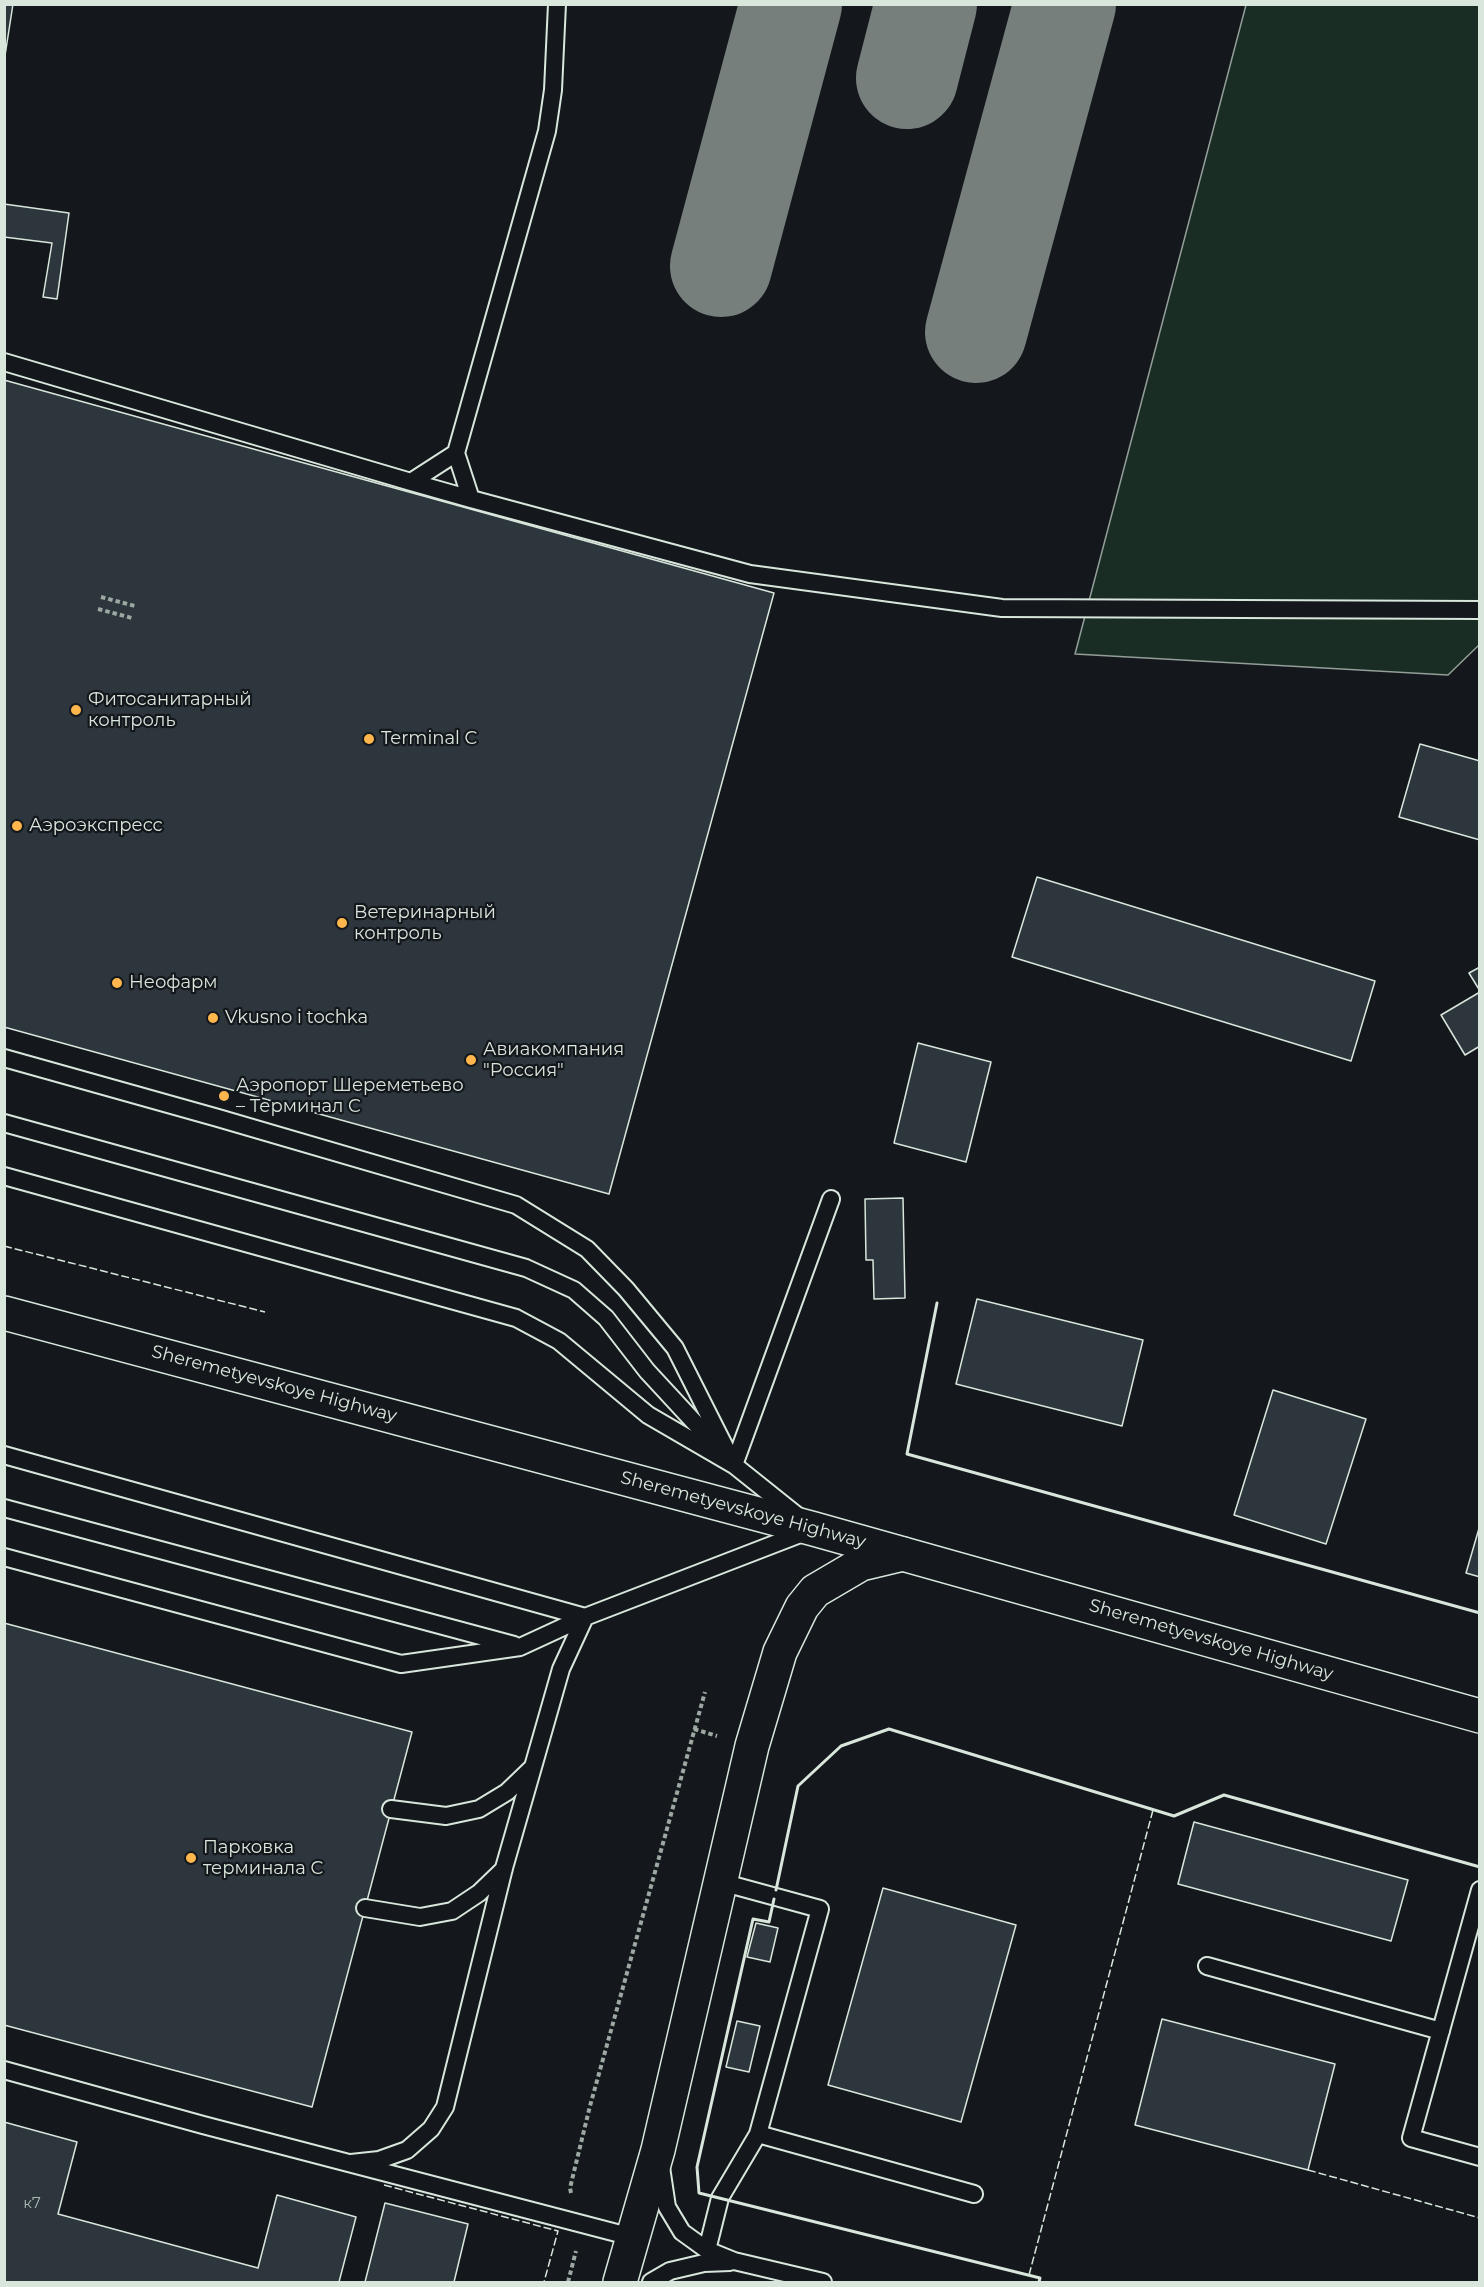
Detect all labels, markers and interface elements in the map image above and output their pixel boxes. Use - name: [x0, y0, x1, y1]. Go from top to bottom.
- place label: Фитосанитарный контроль: [88, 689, 252, 732]
- marker: Фитосанитарный контроль: [69, 703, 83, 717]
- place label: Terminal C: [381, 728, 477, 750]
- marker: Terminal C: [362, 732, 376, 746]
- place label: Аэроэкспресс: [29, 815, 163, 837]
- marker: Аэроэкспресс: [10, 819, 24, 833]
- place label: Ветеринарный контроль: [354, 902, 496, 944]
- marker: Ветеринарный контроль: [335, 916, 349, 930]
- place label: Неофарм: [129, 972, 217, 994]
- marker: Неофарм: [110, 976, 124, 990]
- place label: Vkusno i tochka: [225, 1007, 368, 1029]
- marker: Vkusno i tochka: [206, 1011, 220, 1025]
- place label: Авиакомпания "Россия": [483, 1039, 624, 1082]
- marker: Авиакомпания "Россия": [464, 1053, 478, 1067]
- place label: Аэропорт Шереметьево – Терминал C: [236, 1075, 464, 1118]
- marker: Аэропорт Шереметьево – Терминал C: [217, 1089, 231, 1103]
- street label: Sheremetyevskoye Highway: [149, 1341, 399, 1427]
- street label: Sheremetyevskoye Highway: [618, 1467, 868, 1553]
- street label: Sheremetyevskoye Highway: [1086, 1595, 1336, 1685]
- place label: Парковка терминала C: [203, 1837, 323, 1880]
- marker: Парковка терминала C: [184, 1851, 198, 1865]
- house number: к7: [23, 2195, 41, 2213]

